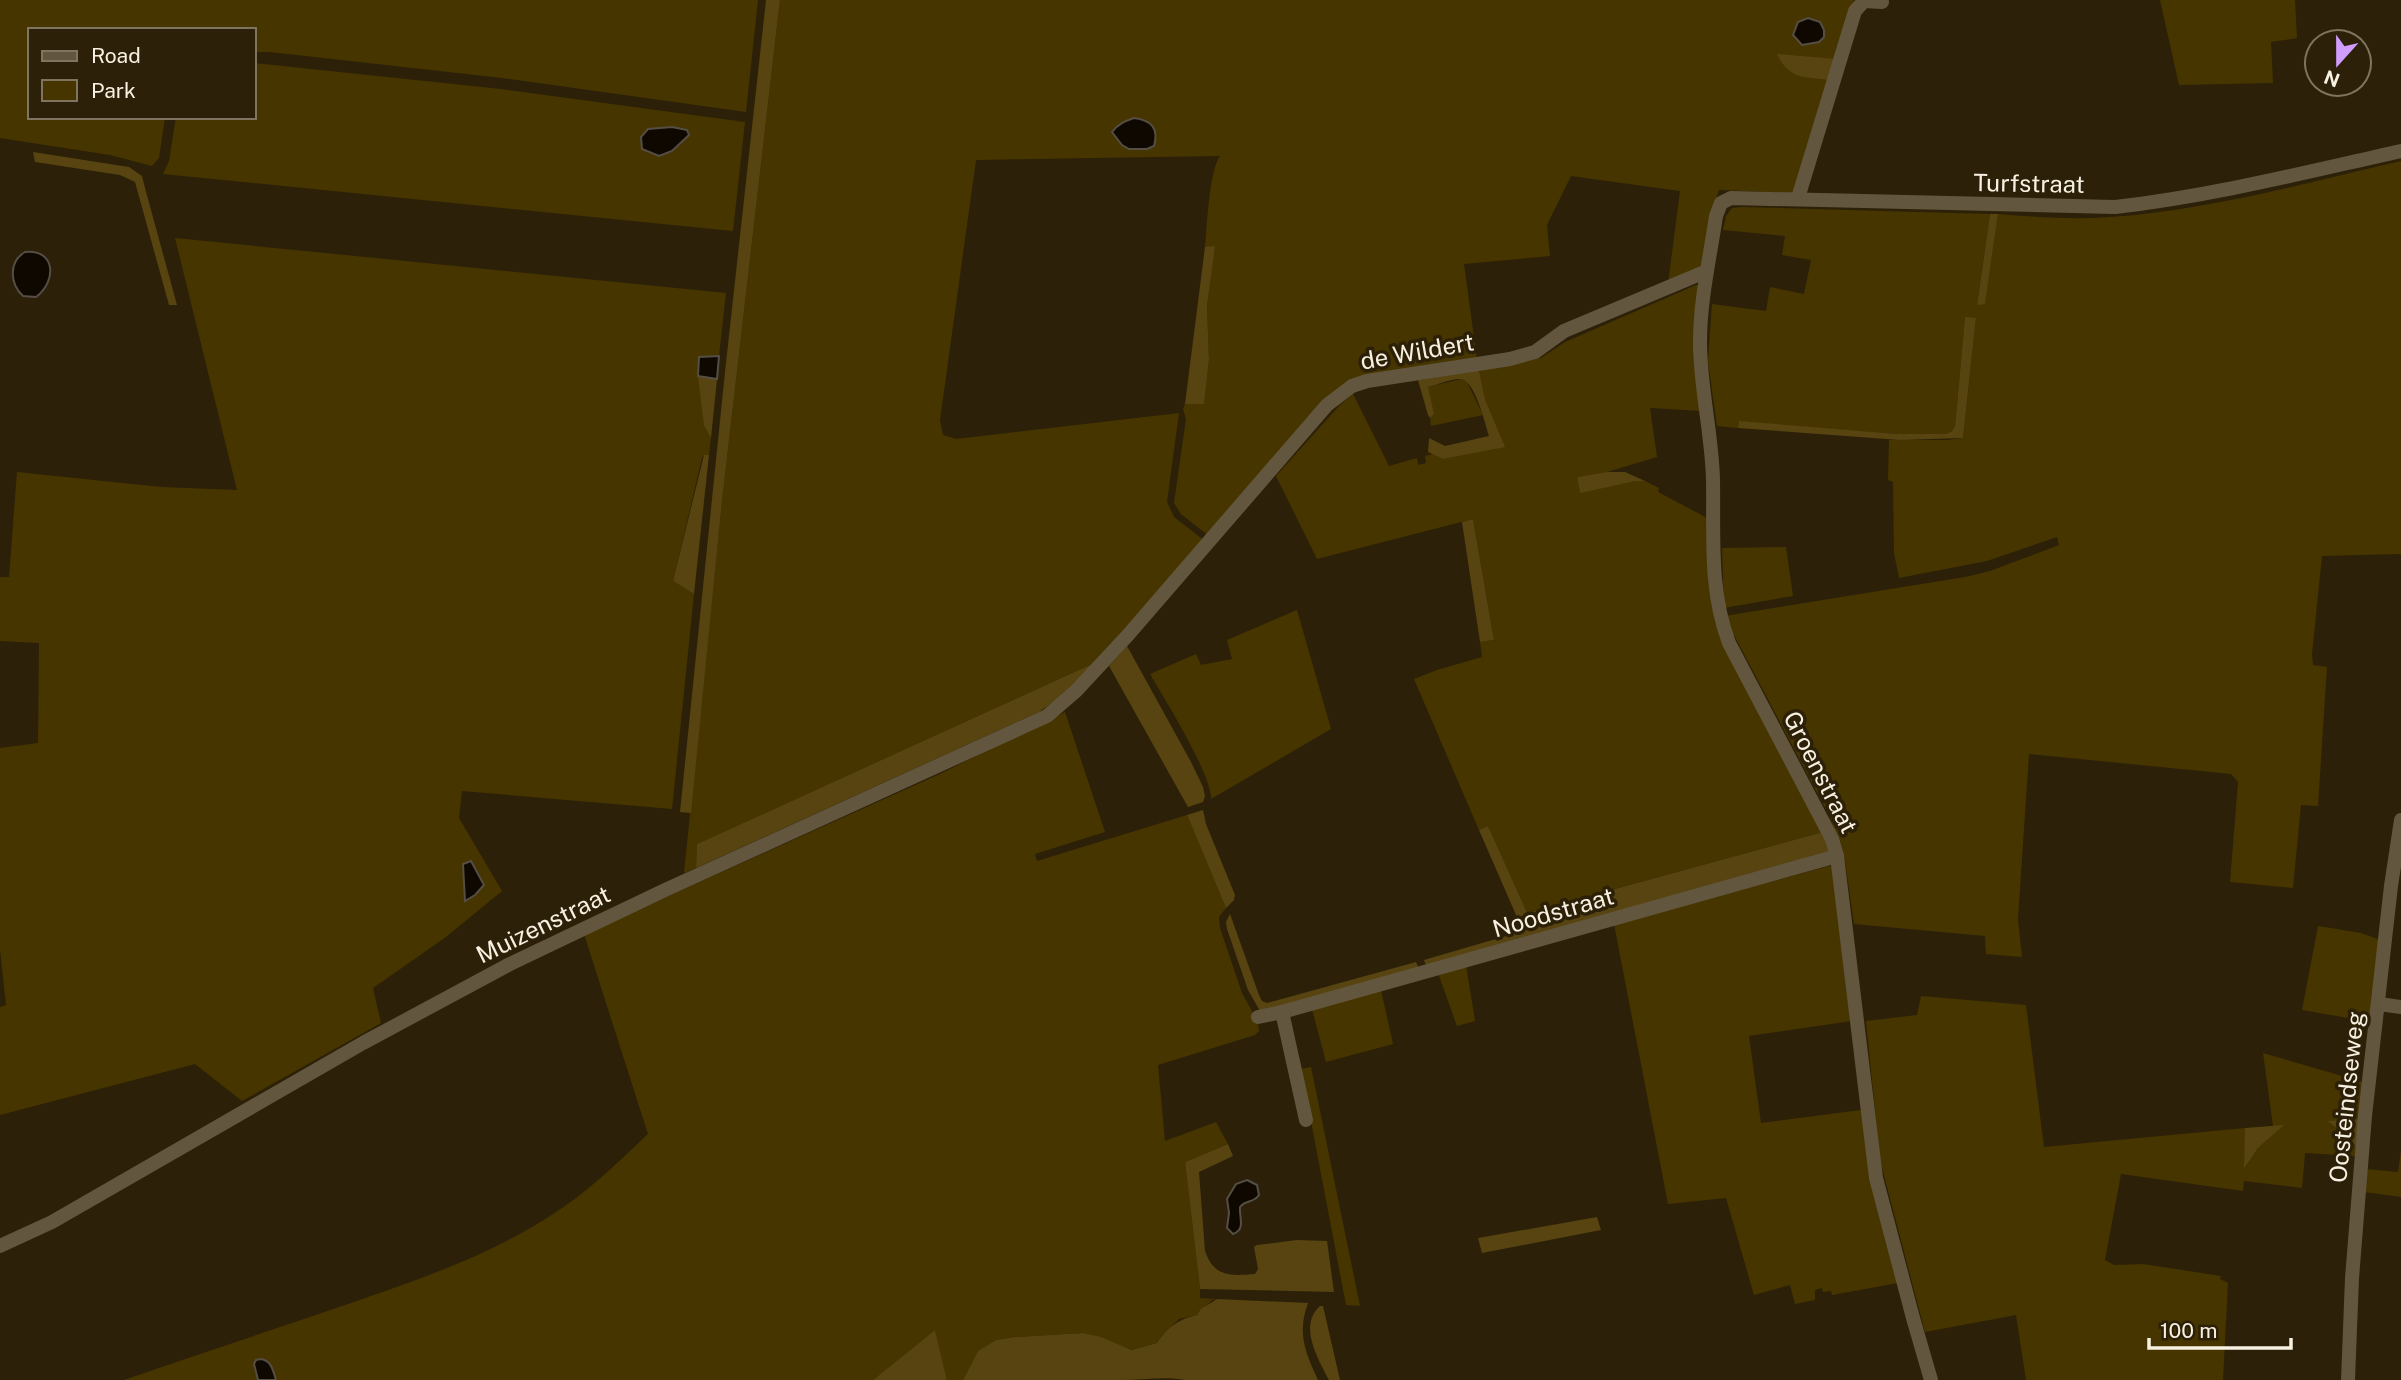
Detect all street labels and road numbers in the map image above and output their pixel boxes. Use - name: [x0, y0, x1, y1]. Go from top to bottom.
- street label: Turfstraat: [1973, 168, 2085, 198]
- street label: de Wildert: [1358, 327, 1476, 375]
- street label: Groenstraat: [1778, 706, 1864, 838]
- street label: Muizenstraat: [471, 880, 615, 968]
- street label: Noodstraat: [1489, 881, 1617, 943]
- street label: Oosteindseweg: [2323, 1010, 2369, 1184]

